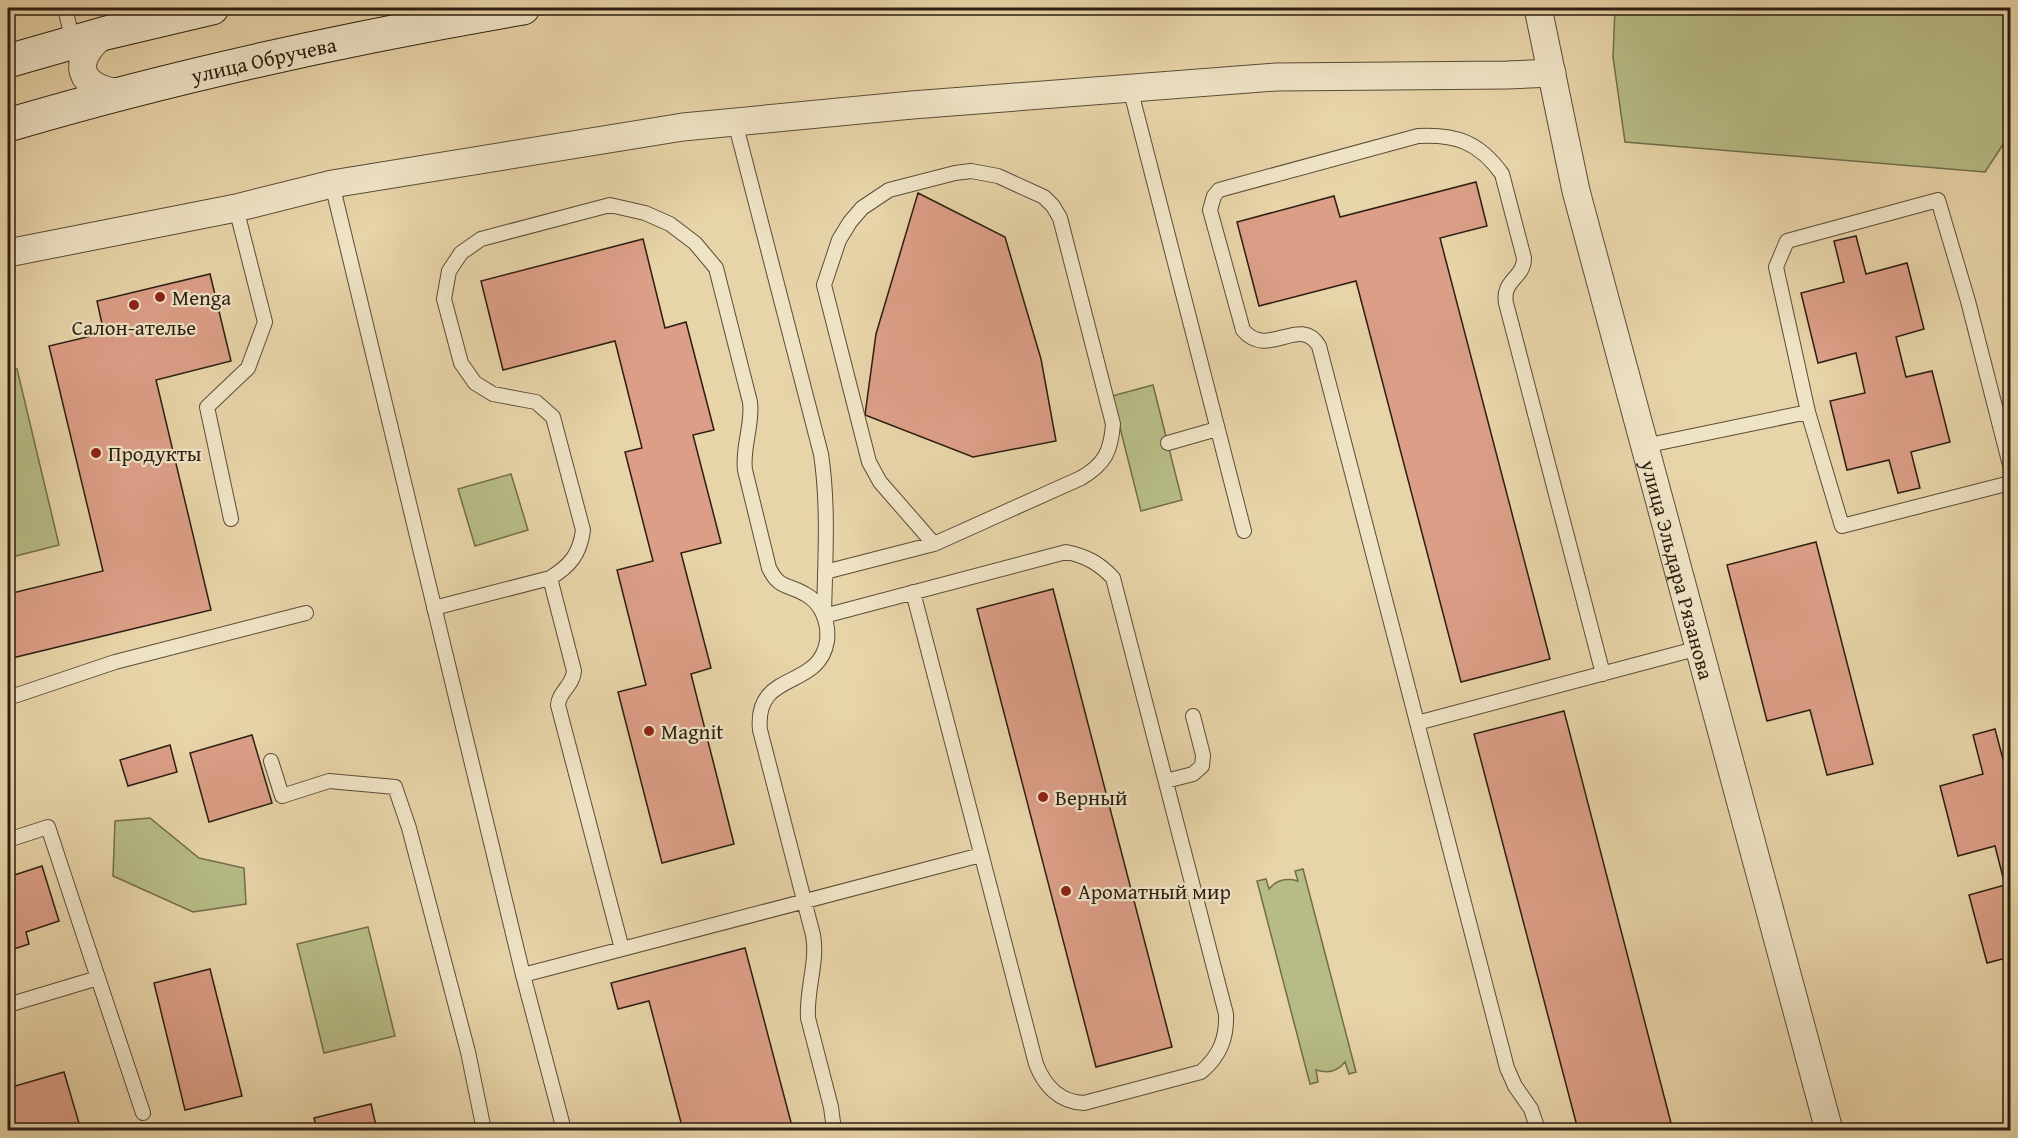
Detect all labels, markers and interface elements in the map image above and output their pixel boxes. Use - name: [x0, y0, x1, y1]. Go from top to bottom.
- street label: улица Обручева: [187, 28, 339, 91]
- place label: Menga: [172, 282, 231, 313]
- marker: Menga: [153, 290, 167, 304]
- marker: Салон-ателье: [127, 298, 141, 312]
- place label: Салон-ателье: [72, 312, 196, 343]
- place label: Продукты: [108, 438, 202, 469]
- marker: Продукты: [89, 446, 103, 460]
- street label: улица Эльдара Рязанова: [1633, 455, 1722, 683]
- place label: Magnit: [661, 716, 724, 747]
- marker: Magnit: [642, 724, 656, 738]
- place label: Верный: [1055, 782, 1127, 813]
- marker: Верный: [1036, 790, 1050, 804]
- place label: Ароматный мир: [1078, 876, 1231, 907]
- marker: Ароматный мир: [1059, 884, 1073, 898]

